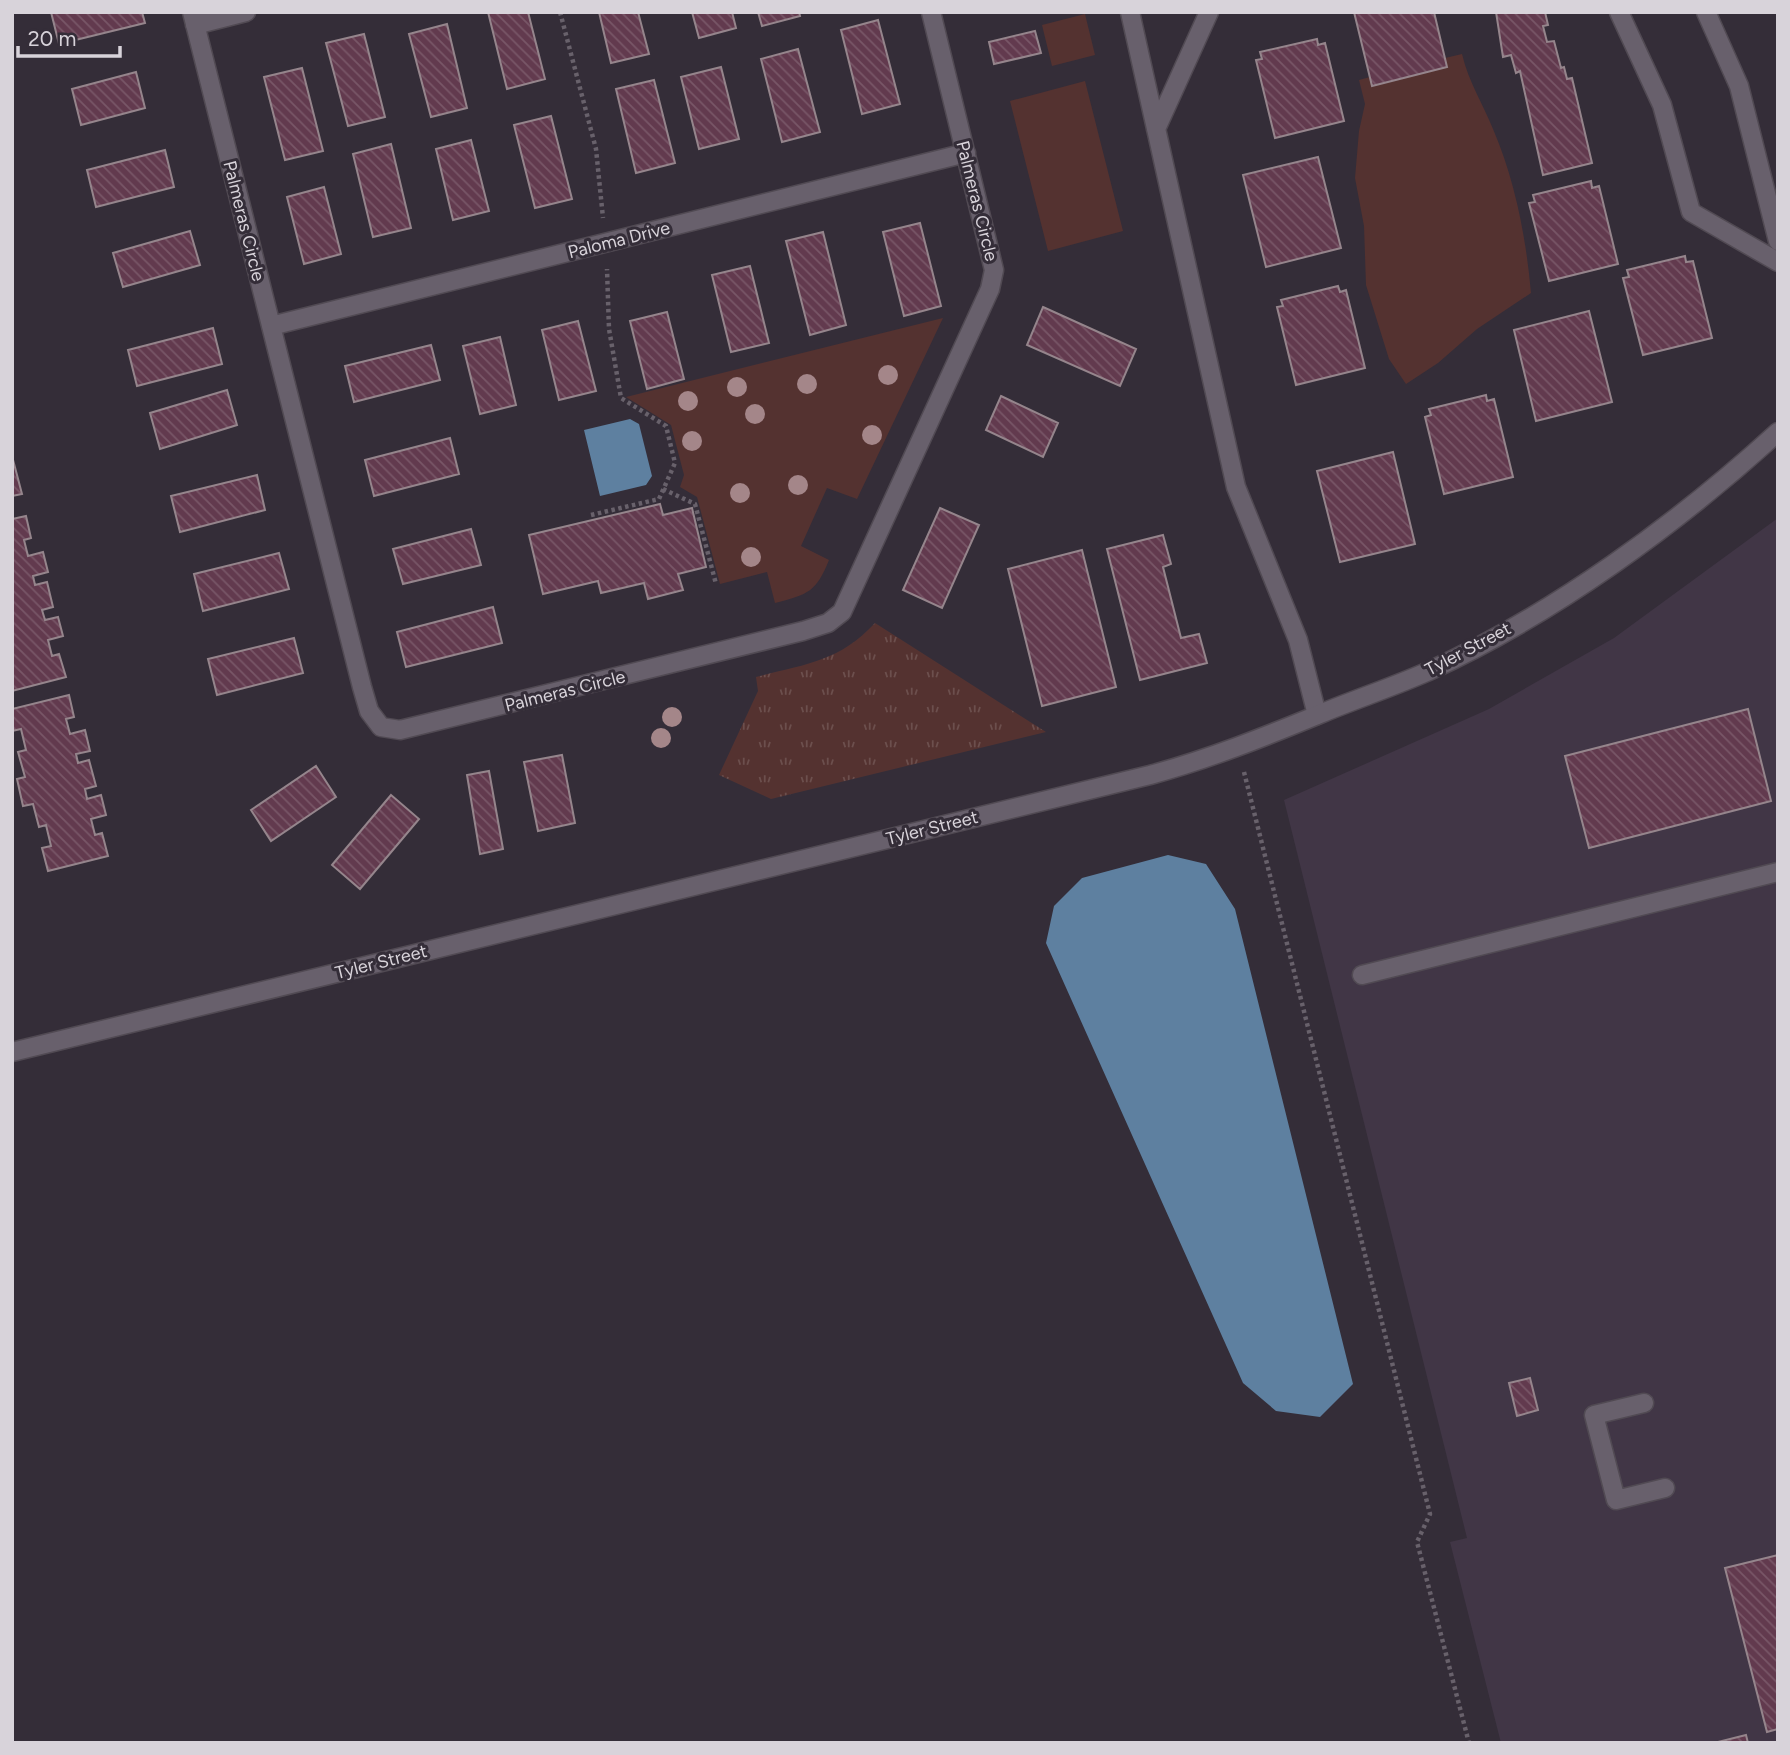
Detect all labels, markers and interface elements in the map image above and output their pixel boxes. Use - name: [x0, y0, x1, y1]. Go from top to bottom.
- scale bar: [18, 14, 119, 58]
- text: 20 m: [28, 26, 76, 51]
- street label: Palmeras Circle: [951, 138, 1003, 264]
- street label: Palmeras Circle: [218, 158, 270, 284]
- street label: Paloma Drive: [566, 217, 672, 263]
- street label: Tyler Street: [1421, 617, 1515, 681]
- street label: Palmeras Circle: [502, 665, 628, 717]
- street label: Tyler Street: [884, 806, 980, 850]
- street label: Tyler Street: [333, 940, 429, 984]

